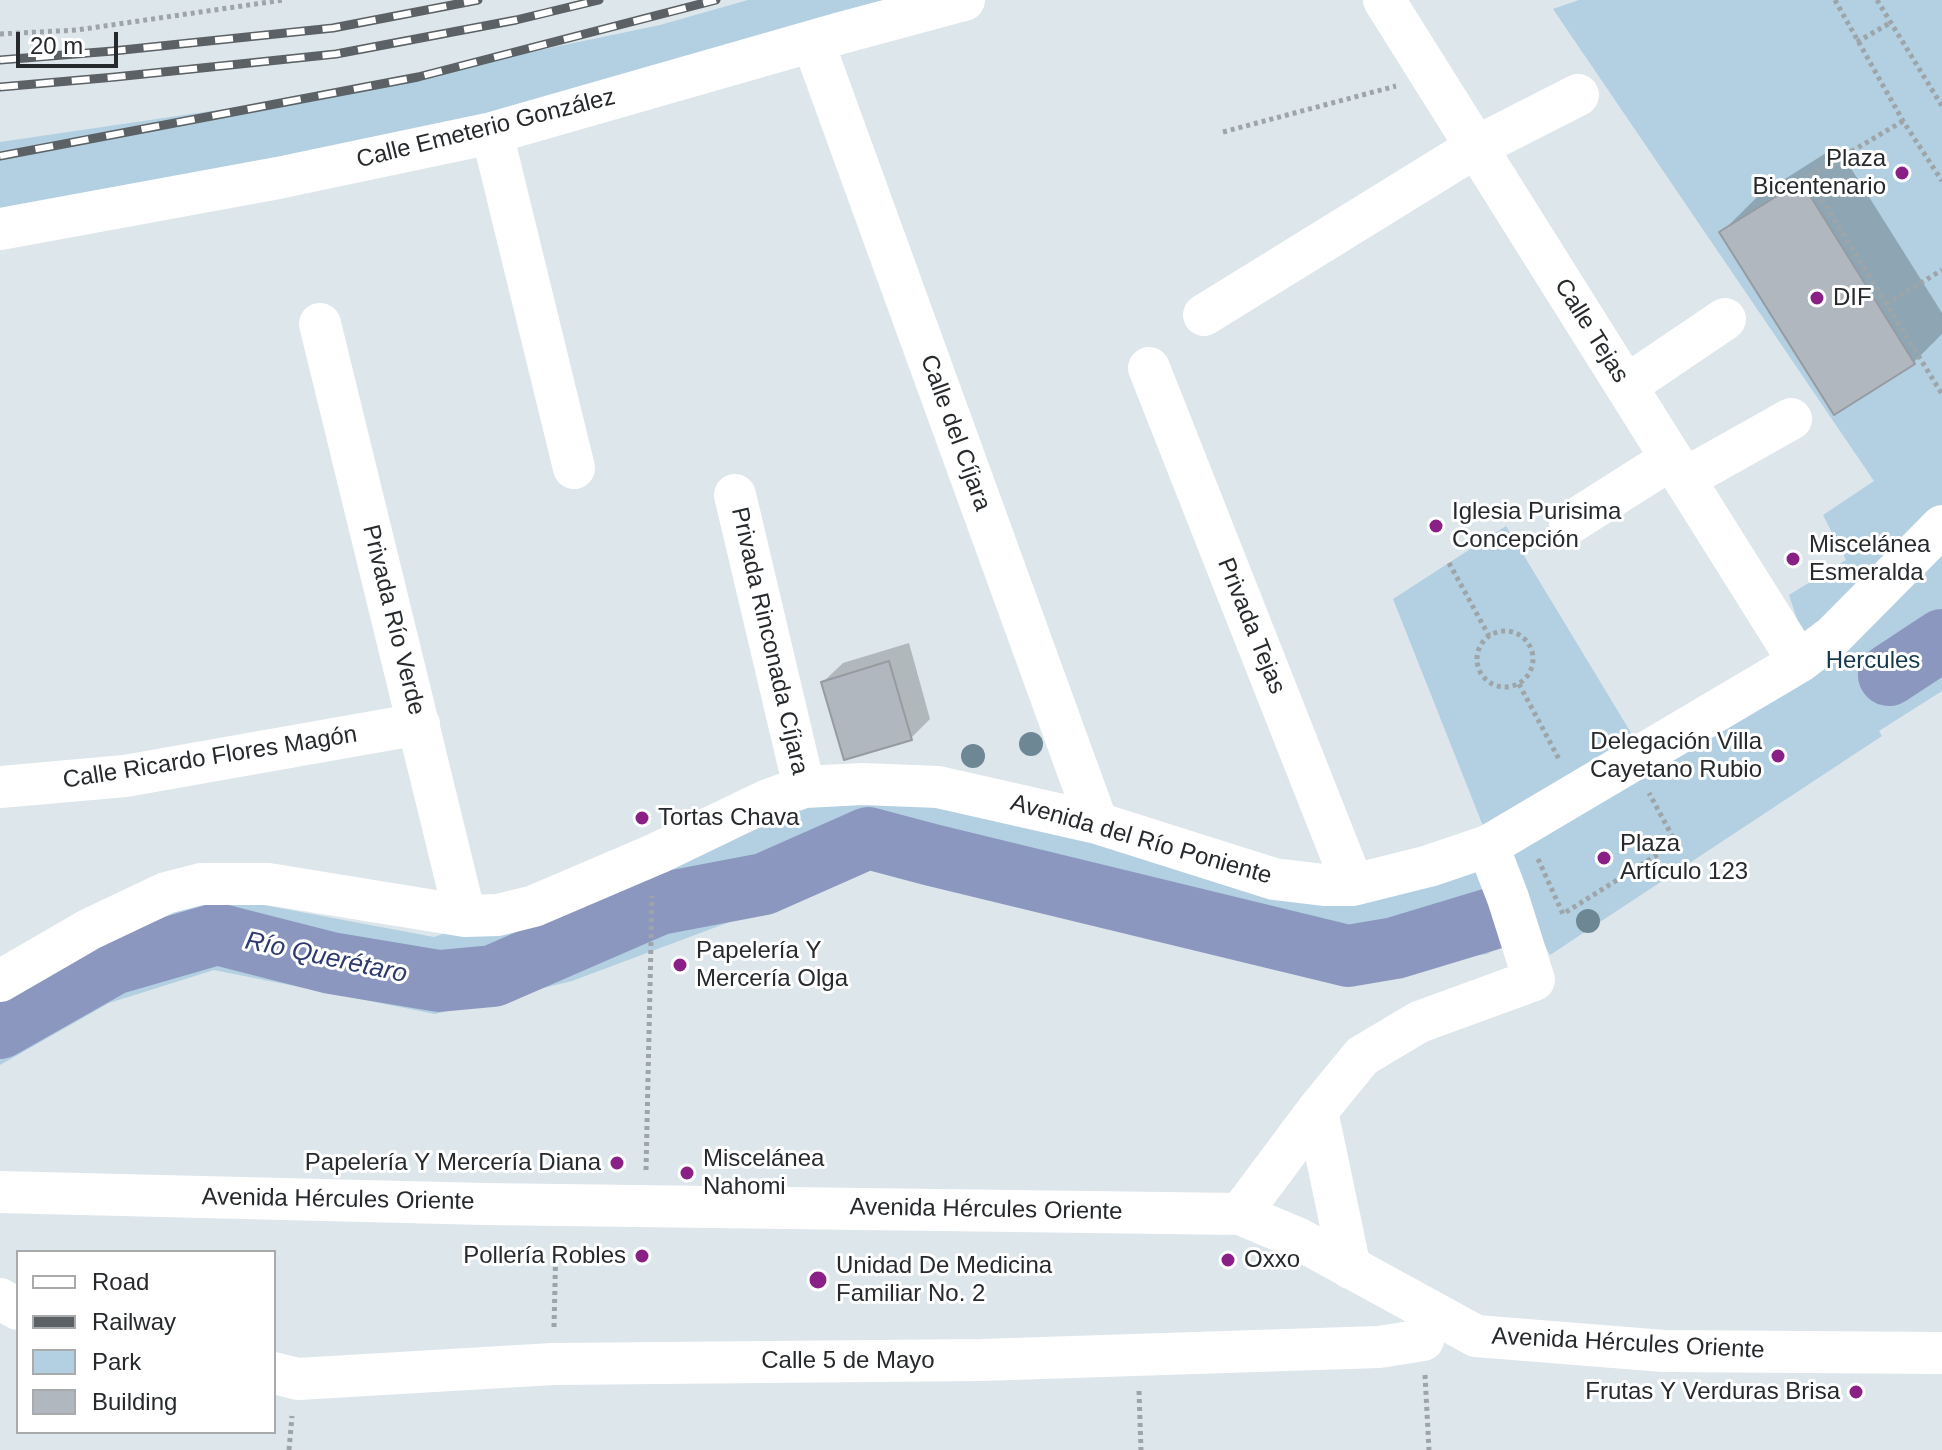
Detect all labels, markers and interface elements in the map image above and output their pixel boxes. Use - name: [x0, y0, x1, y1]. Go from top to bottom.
- scale bar: [20, 16, 122, 66]
- text: 20 m: [30, 32, 83, 59]
- street label: Calle Emeterio González: [354, 83, 618, 175]
- place label: Plaza Bicentenario: [1753, 145, 1886, 201]
- marker: Plaza Bicentenario: [1893, 164, 1911, 182]
- street label: Calle Tejas: [1548, 274, 1634, 388]
- place label: DIF: [1833, 284, 1872, 312]
- marker: DIF: [1808, 289, 1826, 307]
- street label: Calle del Cíjara: [913, 351, 997, 515]
- place label: Iglesia Purisima Concepción: [1452, 498, 1621, 554]
- street label: Privada Rinconada Cíjara: [724, 505, 814, 777]
- marker: Iglesia Purisima Concepción: [1427, 517, 1445, 535]
- street label: Privada Río Verde: [355, 522, 431, 718]
- place label: Miscelánea Esmeralda: [1809, 531, 1930, 587]
- marker: Miscelánea Esmeralda: [1784, 550, 1802, 568]
- street label: Privada Tejas: [1211, 554, 1291, 698]
- park label: Hercules: [1826, 647, 1920, 675]
- street label: Calle Ricardo Flores Magón: [61, 721, 359, 795]
- place label: Delegación Villa Cayetano Rubio: [1590, 728, 1762, 784]
- marker: Delegación Villa Cayetano Rubio: [1769, 747, 1787, 765]
- street label: Avenida del Río Poniente: [1007, 789, 1275, 891]
- place label: Tortas Chava: [658, 804, 799, 832]
- marker: Tortas Chava: [633, 809, 651, 827]
- place label: Plaza Artículo 123: [1620, 830, 1748, 886]
- marker: Plaza Artículo 123: [1595, 849, 1613, 867]
- water label: Río Querétaro: [242, 926, 410, 990]
- place label: Papelería Y Mercería Olga: [696, 937, 848, 993]
- marker: Papelería Y Mercería Olga: [671, 956, 689, 974]
- place label: Miscelánea Nahomi: [703, 1145, 824, 1201]
- place label: Papelería Y Mercería Diana: [305, 1149, 601, 1177]
- marker: Papelería Y Mercería Diana: [608, 1154, 626, 1172]
- marker: Miscelánea Nahomi: [678, 1164, 696, 1182]
- street label: Avenida Hércules Oriente: [201, 1183, 475, 1217]
- street label: Avenida Hércules Oriente: [849, 1193, 1123, 1227]
- place label: Pollería Robles: [463, 1242, 626, 1270]
- place label: Oxxo: [1244, 1246, 1300, 1274]
- marker: Pollería Robles: [633, 1247, 651, 1265]
- legend: [16, 1250, 276, 1434]
- marker: Oxxo: [1219, 1251, 1237, 1269]
- place label: Unidad De Medicina Familiar No. 2: [836, 1252, 1052, 1308]
- text: Road: [92, 1268, 149, 1295]
- marker: Unidad De Medicina Familiar No. 2: [807, 1269, 829, 1291]
- text: Railway: [92, 1308, 176, 1335]
- street label: Avenida Hércules Oriente: [1491, 1322, 1765, 1366]
- street label: Calle 5 de Mayo: [761, 1347, 935, 1375]
- text: Park: [92, 1348, 141, 1375]
- place label: Frutas Y Verduras Brisa: [1585, 1378, 1840, 1406]
- marker: Frutas Y Verduras Brisa: [1847, 1383, 1865, 1401]
- text: Building: [92, 1388, 177, 1415]

